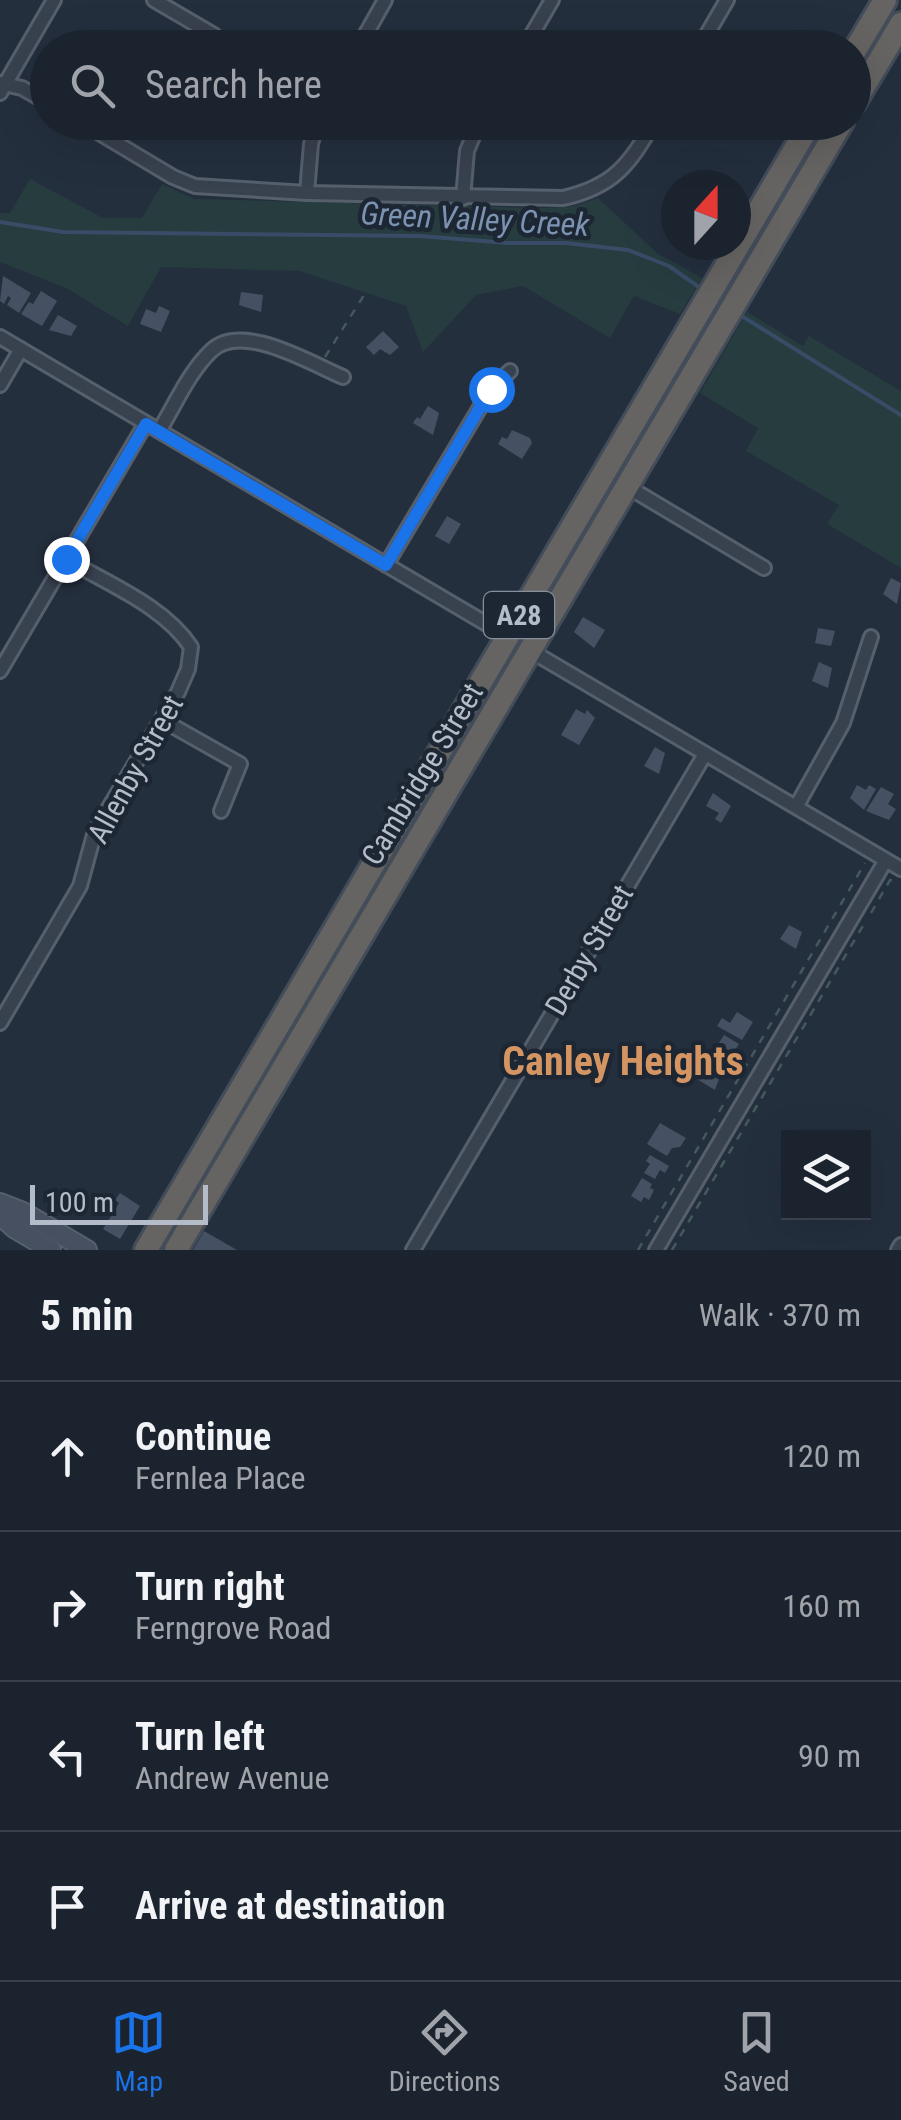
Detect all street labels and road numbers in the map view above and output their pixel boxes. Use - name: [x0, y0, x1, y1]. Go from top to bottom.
- road number: A28: [484, 592, 554, 638]
- street label: Cambridge Street: [354, 677, 490, 871]
- street label: Allenby Street: [80, 689, 190, 849]
- street label: Derby Street: [538, 879, 640, 1021]

